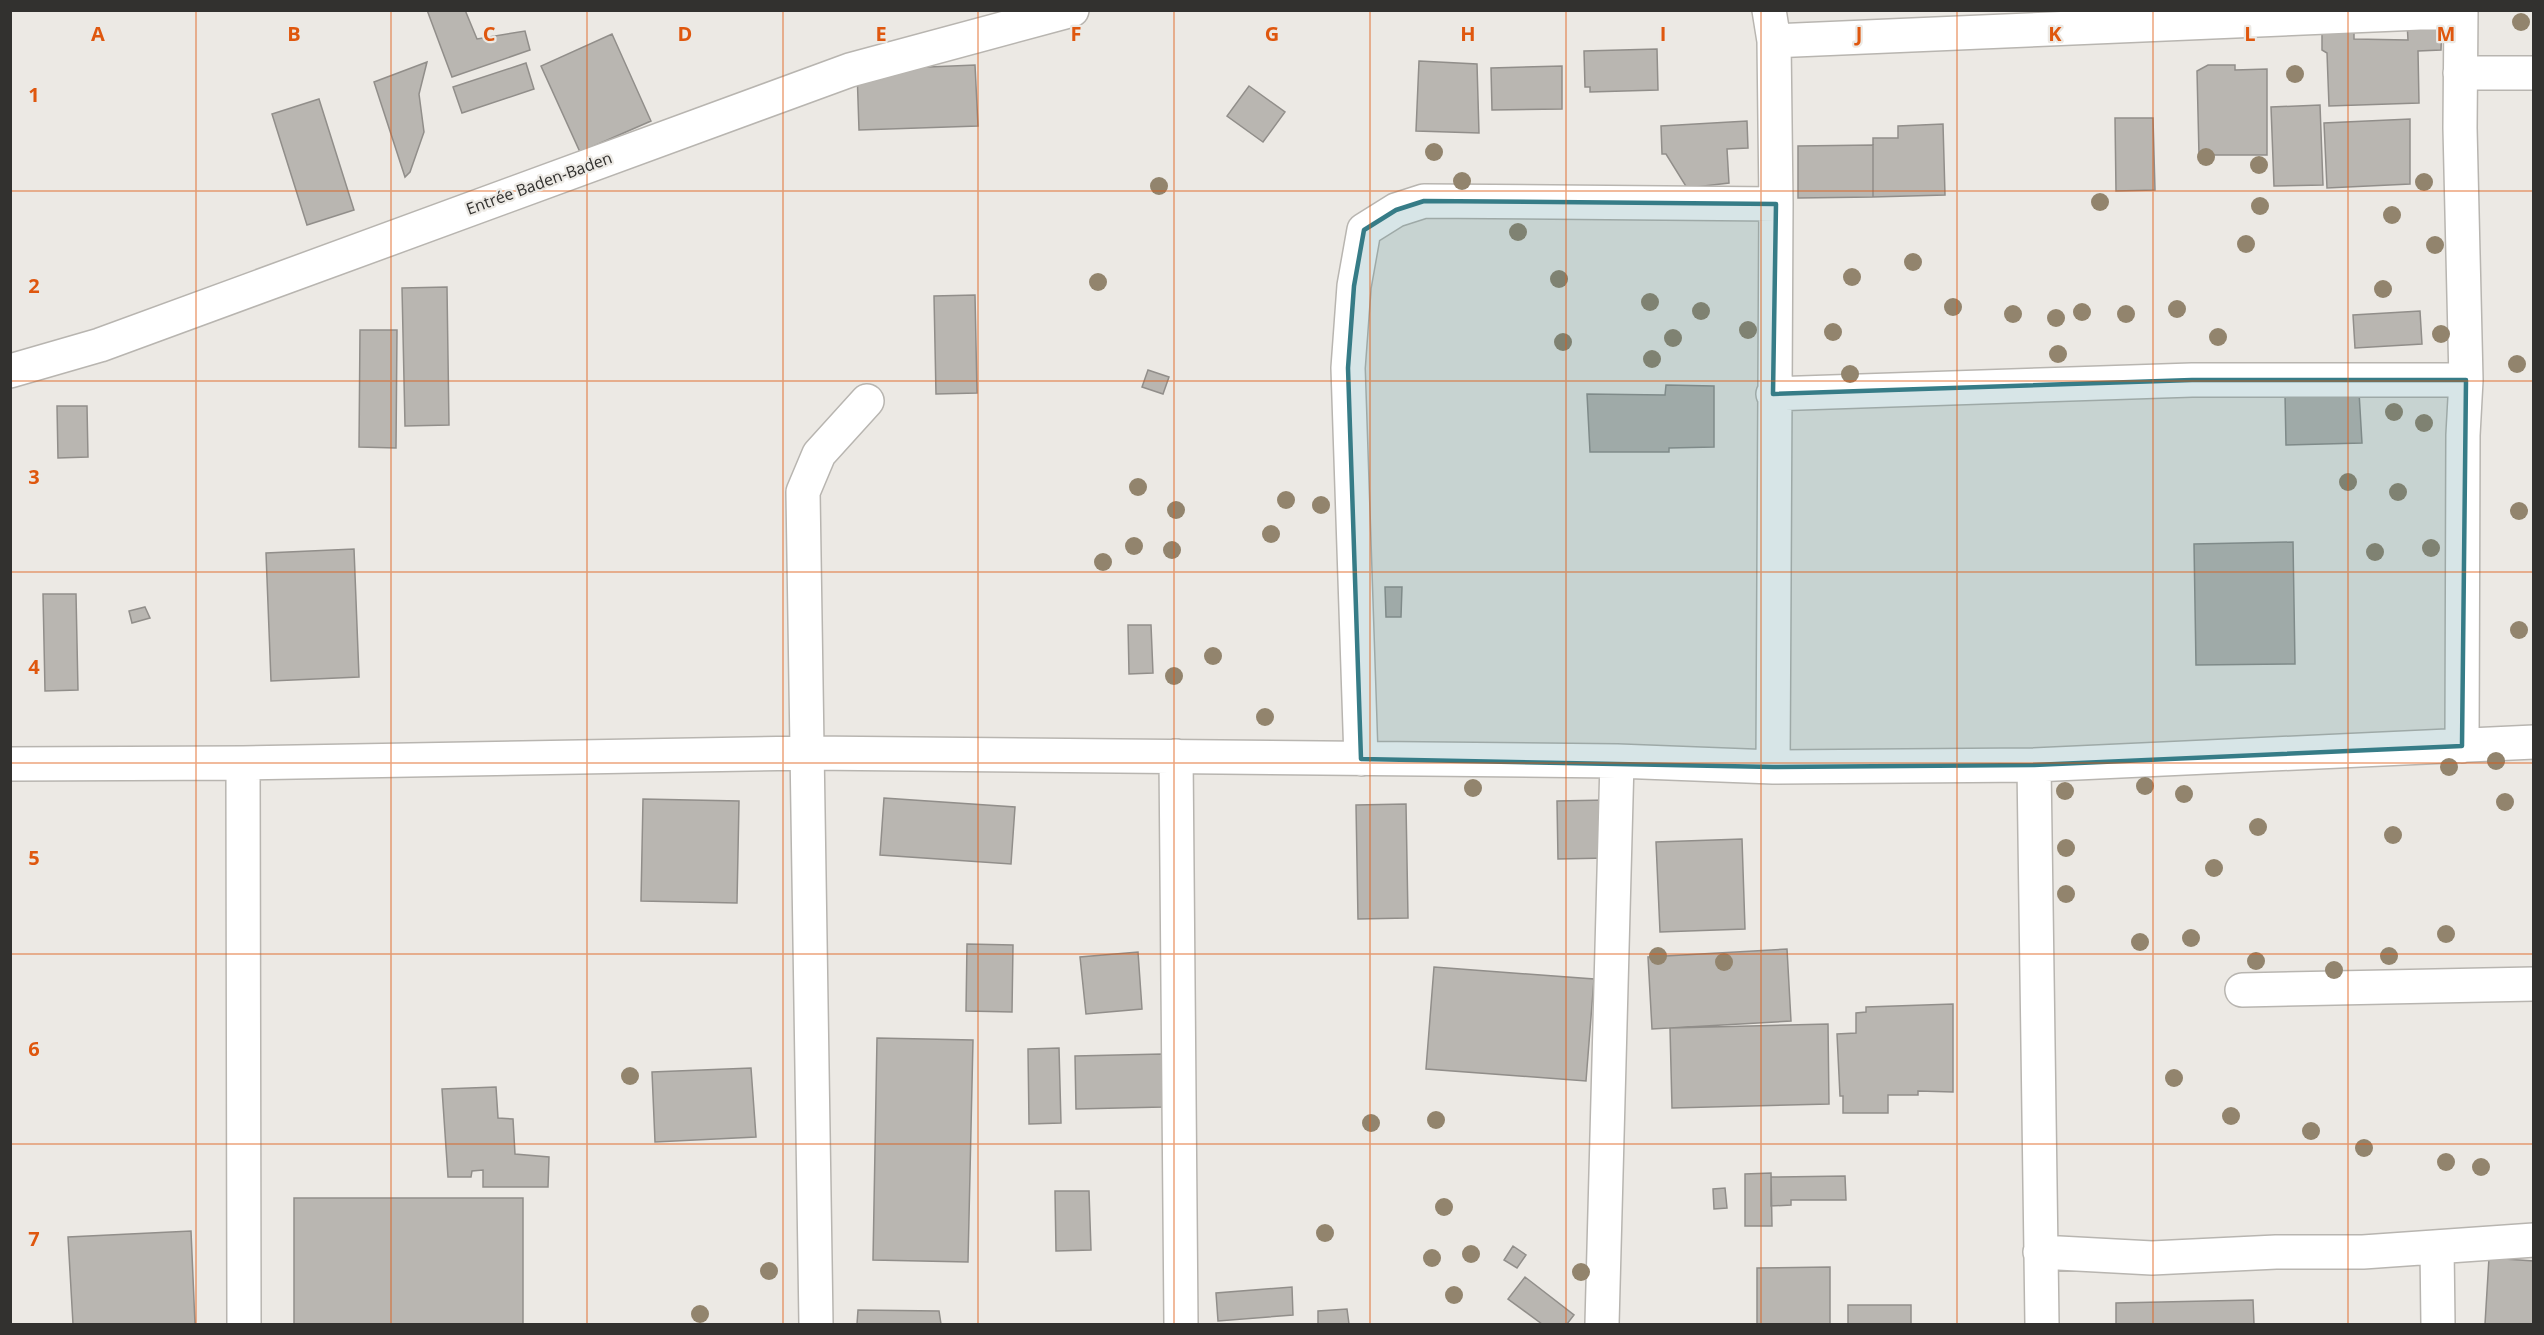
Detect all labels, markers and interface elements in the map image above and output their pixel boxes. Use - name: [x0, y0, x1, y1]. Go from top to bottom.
- text: A: [91, 20, 105, 47]
- text: B: [287, 20, 301, 47]
- text: C: [483, 20, 496, 47]
- text: D: [678, 20, 692, 47]
- text: E: [875, 20, 887, 47]
- text: F: [1071, 20, 1081, 47]
- text: G: [1265, 20, 1279, 47]
- text: H: [1460, 20, 1476, 47]
- text: I: [1660, 20, 1666, 47]
- text: J: [1854, 20, 1862, 47]
- text: K: [2048, 20, 2062, 47]
- text: L: [2244, 20, 2256, 47]
- text: M: [2437, 20, 2455, 47]
- text: 1: [28, 81, 40, 108]
- street label: Entrée Baden-Baden: [463, 146, 615, 220]
- text: 2: [28, 272, 40, 299]
- text: 3: [28, 463, 40, 490]
- text: 4: [28, 653, 40, 680]
- text: 5: [28, 844, 40, 871]
- text: 6: [28, 1035, 40, 1062]
- text: 7: [28, 1225, 40, 1252]

